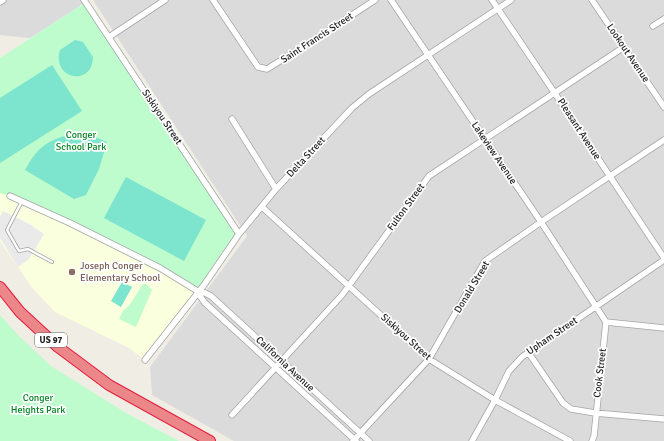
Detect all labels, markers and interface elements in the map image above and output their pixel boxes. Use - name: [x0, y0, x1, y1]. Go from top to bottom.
- street label: Saint Francis Street: [279, 10, 356, 66]
- street label: Lookout Avenue: [604, 22, 652, 84]
- street label: Siskiyou Street: [139, 87, 185, 147]
- street label: Pleasant Avenue: [555, 96, 603, 162]
- street label: Lakeview Avenue: [469, 120, 519, 186]
- park label: Conger School Park: [56, 129, 106, 153]
- street label: Delta Street: [284, 134, 328, 180]
- street label: Fulton Street: [385, 181, 427, 233]
- street label: Donald Street: [452, 258, 492, 315]
- place label: Joseph Conger Elementary School: [80, 260, 160, 284]
- marker: Joseph Conger Elementary School: [67, 267, 77, 277]
- street label: Siskiyou Street: [378, 311, 434, 363]
- street label: Upham Street: [524, 314, 580, 357]
- road number: US 97: [35, 333, 67, 347]
- street label: California Avenue: [253, 334, 317, 394]
- street label: Cook Street: [591, 347, 609, 398]
- park label: Conger Heights Park: [11, 392, 65, 416]

